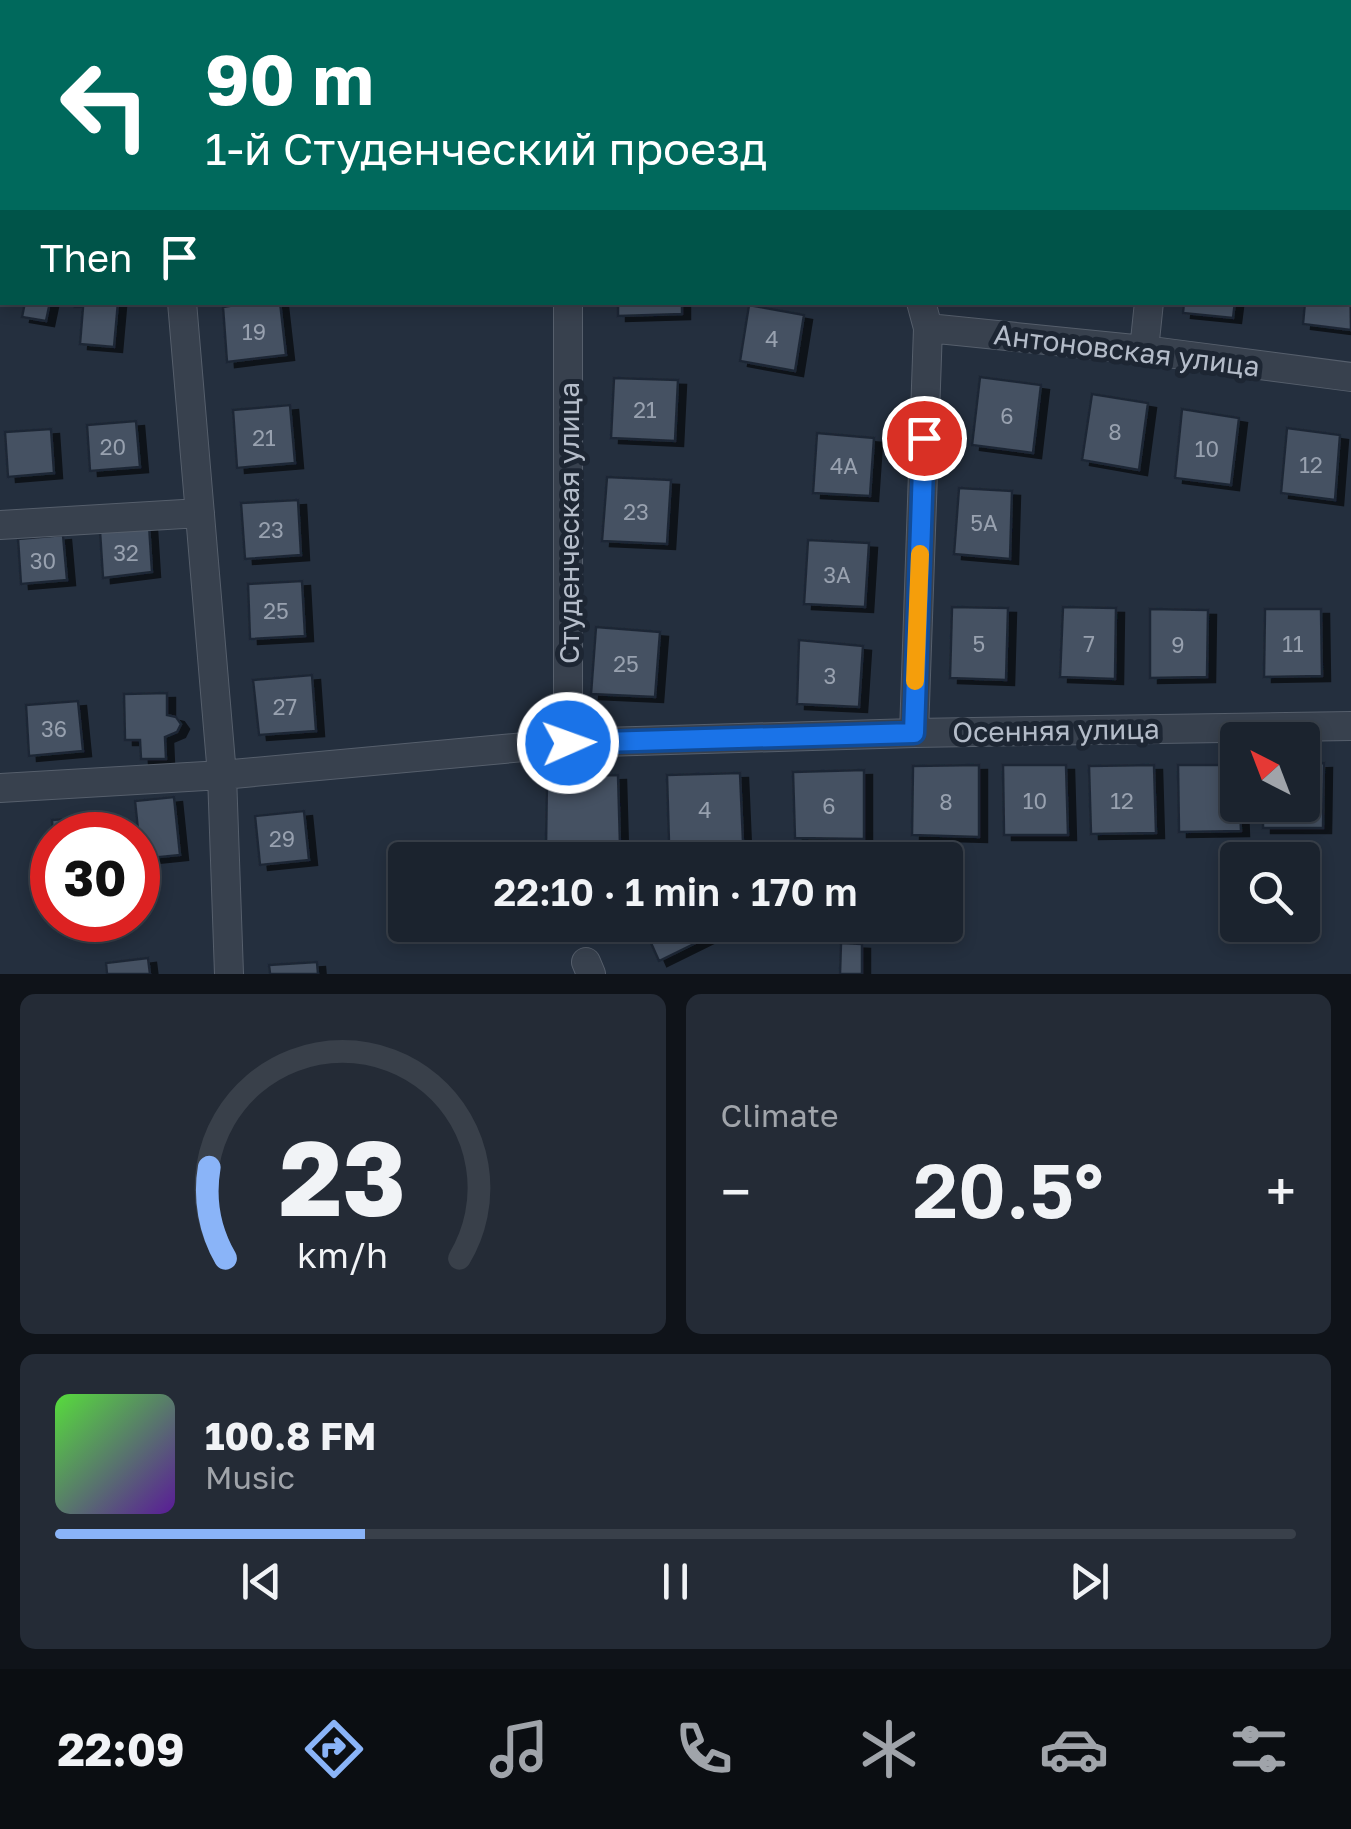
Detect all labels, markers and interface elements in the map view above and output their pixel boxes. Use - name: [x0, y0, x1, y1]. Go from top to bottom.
- text: 90 m: [205, 36, 374, 120]
- icon: left: [40, 40, 170, 170]
- text: 1-й Студенческий проезд: [205, 121, 767, 175]
- icon: arrive: [152, 230, 207, 285]
- text: Then: [40, 235, 132, 280]
- street label: Антоновская улица: [992, 317, 1262, 383]
- house number: 19: [242, 318, 266, 345]
- house number: 4: [765, 325, 779, 352]
- street label: Студенческая улица: [552, 382, 585, 664]
- house number: 21: [633, 396, 657, 423]
- pin: [882, 396, 967, 481]
- house number: 6: [1000, 402, 1014, 429]
- icon: arrive: [897, 411, 952, 466]
- house number: 8: [1108, 418, 1122, 445]
- house number: 21: [252, 424, 276, 451]
- house number: 20: [100, 433, 126, 460]
- house number: 10: [1195, 435, 1219, 462]
- house number: 12: [1299, 451, 1323, 478]
- house number: 4А: [830, 452, 858, 479]
- house number: 23: [623, 498, 649, 525]
- house number: 5А: [970, 509, 998, 536]
- house number: 23: [258, 516, 284, 543]
- house number: 32: [113, 539, 139, 566]
- house number: 30: [30, 547, 56, 574]
- house number: 3А: [823, 561, 851, 588]
- house number: 25: [263, 597, 289, 624]
- house number: 5: [973, 630, 985, 657]
- house number: 7: [1083, 630, 1095, 657]
- house number: 11: [1282, 630, 1304, 657]
- house number: 9: [1171, 631, 1185, 658]
- house number: 25: [613, 650, 639, 677]
- house number: 3: [824, 662, 836, 689]
- position arrow: [516, 691, 620, 795]
- house number: 27: [273, 693, 297, 720]
- street label: Осенняя улица: [952, 712, 1160, 748]
- house number: 36: [41, 715, 67, 742]
- north arrow: [1220, 722, 1320, 822]
- map controls: [1220, 722, 1320, 942]
- house number: 10: [1023, 787, 1047, 814]
- house number: 12: [1110, 787, 1134, 814]
- house number: 8: [939, 788, 953, 815]
- house number: 6: [822, 792, 836, 819]
- house number: 4: [698, 796, 712, 823]
- speed limit sign: 30: [30, 812, 160, 942]
- house number: 29: [269, 825, 295, 852]
- button: search: [1220, 842, 1320, 942]
- text: 22:10 · 1 min · 170 m: [493, 869, 858, 914]
- text: Climate: [721, 1096, 839, 1134]
- text: 23: [279, 1114, 406, 1239]
- text: 20.5°: [913, 1144, 1103, 1235]
- text: −: [721, 1158, 751, 1224]
- text: +: [1266, 1158, 1296, 1224]
- text: km/h: [297, 1233, 388, 1276]
- text: 100.8 FM: [205, 1413, 376, 1458]
- text: Music: [205, 1458, 295, 1496]
- icon: previous: [234, 1554, 289, 1609]
- icon: pause: [648, 1554, 703, 1609]
- icon: next: [1062, 1554, 1117, 1609]
- icon: directions: [299, 1714, 369, 1784]
- icon: music: [484, 1714, 554, 1784]
- icon: phone: [669, 1714, 739, 1784]
- icon: climate: [854, 1714, 924, 1784]
- icon: car: [1039, 1714, 1109, 1784]
- icon: filters: [1224, 1714, 1294, 1784]
- text: 22:09: [57, 1722, 185, 1776]

